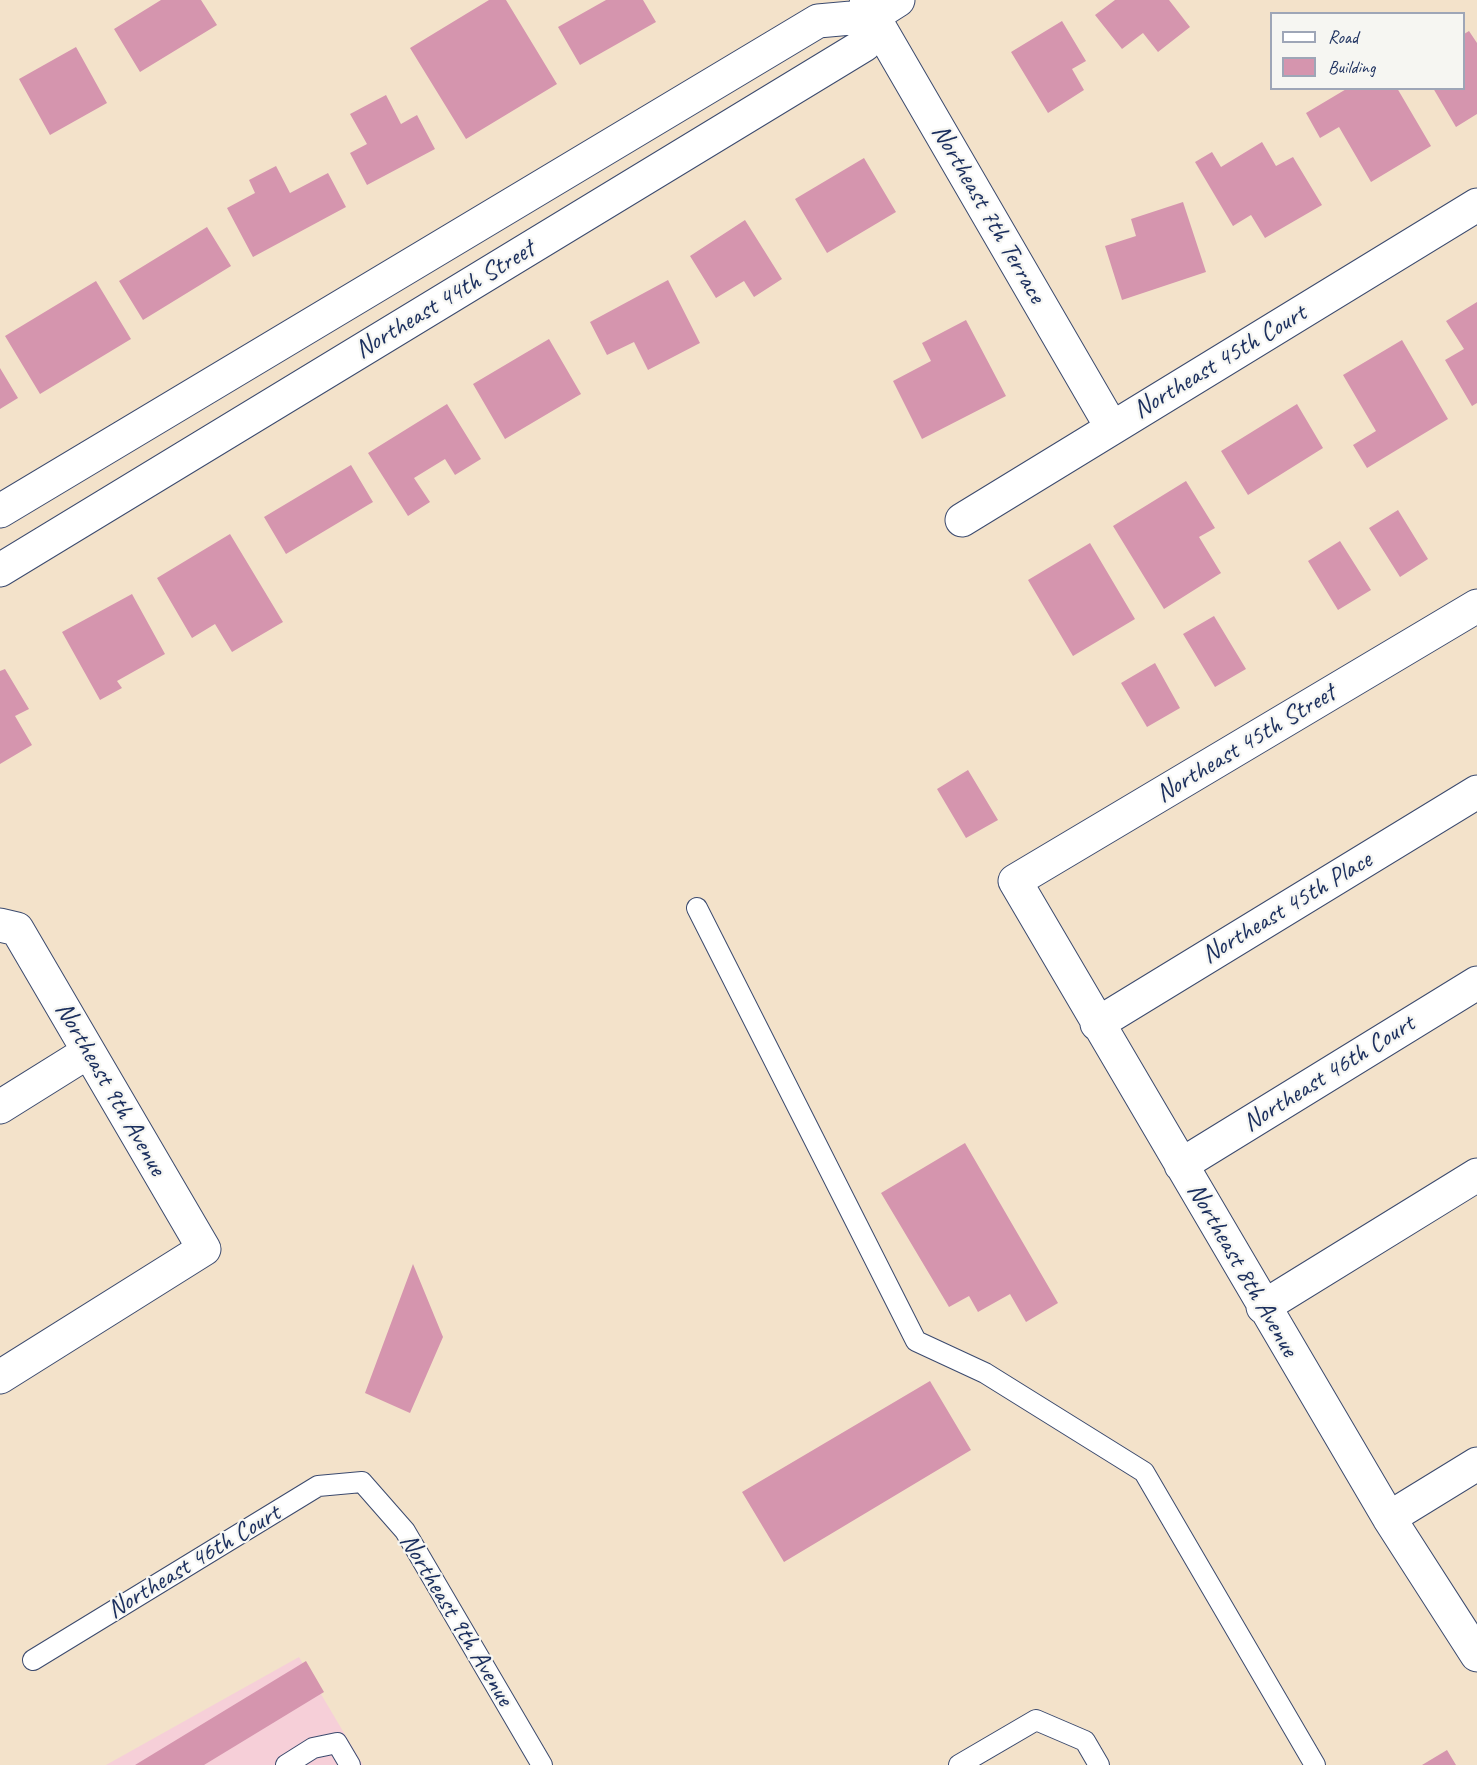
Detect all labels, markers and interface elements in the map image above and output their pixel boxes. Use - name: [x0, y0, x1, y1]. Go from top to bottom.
- legend: [1270, 12, 1465, 90]
- text: Road: [1328, 26, 1358, 48]
- text: Building: [1328, 56, 1375, 78]
- street label: Northeast 7th Terrace: [924, 119, 1052, 309]
- street label: Northeast 44th Street: [349, 234, 541, 366]
- street label: Northeast 45th Court: [1128, 298, 1312, 426]
- street label: Northeast 45th Street: [1150, 678, 1342, 810]
- street label: Northeast 45th Place: [1196, 845, 1378, 971]
- street label: Northeast 9th Avenue: [48, 997, 172, 1181]
- street label: Northeast 46th Court: [1237, 1009, 1421, 1139]
- street label: Northeast 8th Avenue: [1180, 1178, 1304, 1362]
- street label: Northeast 46th Court: [102, 1498, 286, 1626]
- street label: Northeast 9th Avenue: [392, 1528, 520, 1712]

